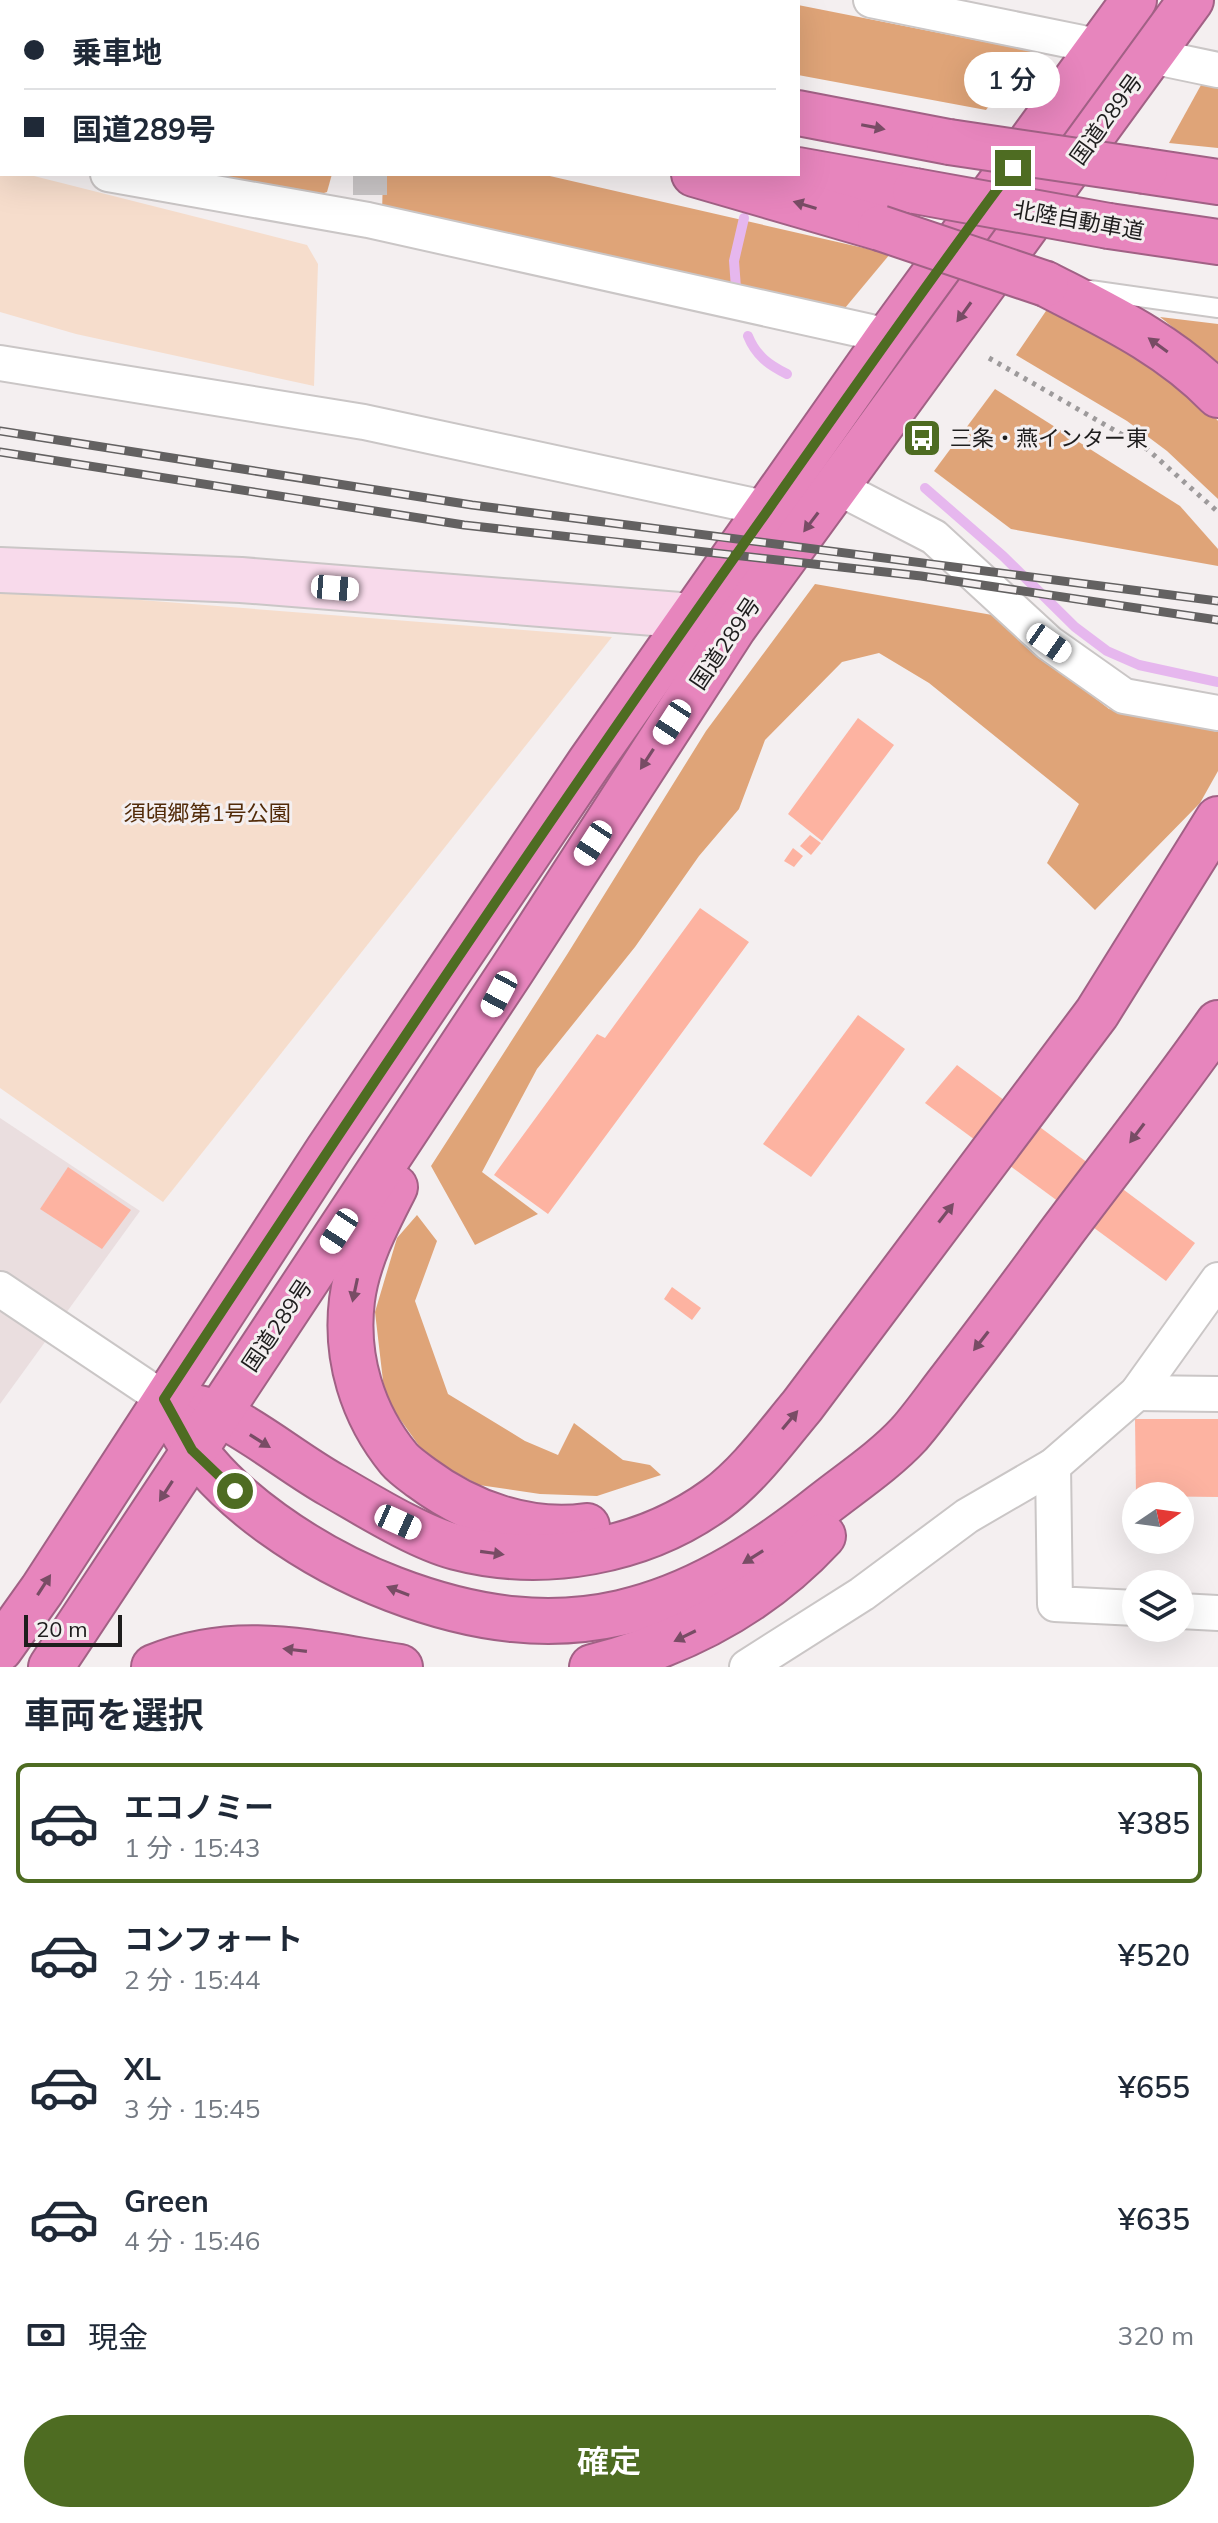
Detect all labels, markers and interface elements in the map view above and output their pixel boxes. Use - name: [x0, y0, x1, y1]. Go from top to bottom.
- text: 乗車地: [72, 33, 162, 71]
- callout: 1 分: [965, 52, 1061, 108]
- text: 1 分: [988, 63, 1036, 96]
- street label: 国道289号: [1064, 68, 1148, 170]
- text: 国道289号: [72, 110, 216, 148]
- one-way arrow: [861, 121, 886, 134]
- route end: [995, 150, 1031, 186]
- street label: 北陸自動車道: [1012, 195, 1146, 245]
- one-way arrow: [793, 198, 817, 211]
- one-way arrow: [956, 302, 972, 322]
- one-way arrow: [1148, 338, 1169, 354]
- bus stop icon: 三条・燕インター東: [901, 417, 943, 459]
- place label: 三条・燕インター東: [950, 424, 1148, 452]
- one-way arrow: [804, 512, 819, 533]
- car: [310, 574, 360, 602]
- street label: 国道289号: [684, 591, 766, 695]
- car: [1022, 619, 1076, 667]
- car: [649, 695, 695, 749]
- one-way arrow: [640, 748, 655, 770]
- park label: 須頃郷第1号公園: [123, 799, 291, 827]
- car: [570, 816, 616, 870]
- car: [477, 967, 521, 1021]
- one-way arrow: [1129, 1123, 1145, 1143]
- one-way arrow: [937, 1203, 954, 1223]
- car: [316, 1204, 362, 1258]
- street label: 国道289号: [236, 1273, 318, 1377]
- one-way arrow: [348, 1278, 361, 1303]
- one-way arrow: [973, 1331, 989, 1351]
- one-way arrow: [781, 1411, 798, 1431]
- one-way arrow: [250, 1433, 271, 1448]
- route start: [217, 1473, 253, 1509]
- one-way arrow: [160, 1480, 174, 1502]
- north arrow: [1122, 1482, 1194, 1554]
- map controls: [1122, 1482, 1194, 1642]
- car: [371, 1501, 425, 1543]
- one-way arrow: [480, 1547, 505, 1560]
- one-way arrow: [742, 1549, 764, 1563]
- button: layers: [1122, 1570, 1194, 1642]
- one-way arrow: [37, 1574, 51, 1596]
- one-way arrow: [386, 1584, 410, 1597]
- scale bar: [24, 1611, 122, 1647]
- text: 20 m: [36, 1615, 87, 1643]
- one-way arrow: [673, 1629, 696, 1643]
- one-way arrow: [282, 1644, 307, 1657]
- text: 車両を選択: [24, 1692, 204, 1737]
- icon: car: [28, 1787, 100, 1859]
- text: エコノミー: [124, 1788, 274, 1826]
- text: ¥385: [1118, 1804, 1190, 1842]
- text: 1 分 · 15:43: [124, 1831, 260, 1864]
- icon: car: [28, 1919, 100, 1991]
- text: コンフォート: [124, 1920, 303, 1958]
- text: ¥520: [1118, 1936, 1190, 1974]
- text: 2 分 · 15:44: [124, 1963, 260, 1996]
- text: XL: [124, 2050, 161, 2088]
- icon: car: [28, 2051, 100, 2123]
- text: ¥655: [1118, 2068, 1190, 2106]
- text: 3 分 · 15:45: [124, 2092, 260, 2125]
- text: Green: [124, 2182, 209, 2220]
- icon: car: [28, 2183, 100, 2255]
- text: ¥635: [1118, 2200, 1190, 2238]
- text: 4 分 · 15:46: [124, 2224, 260, 2257]
- icon: cash: [24, 2313, 68, 2357]
- text: 現金: [88, 2318, 148, 2356]
- text: 320 m: [1118, 2319, 1194, 2352]
- button: 確定: [24, 2415, 1194, 2507]

